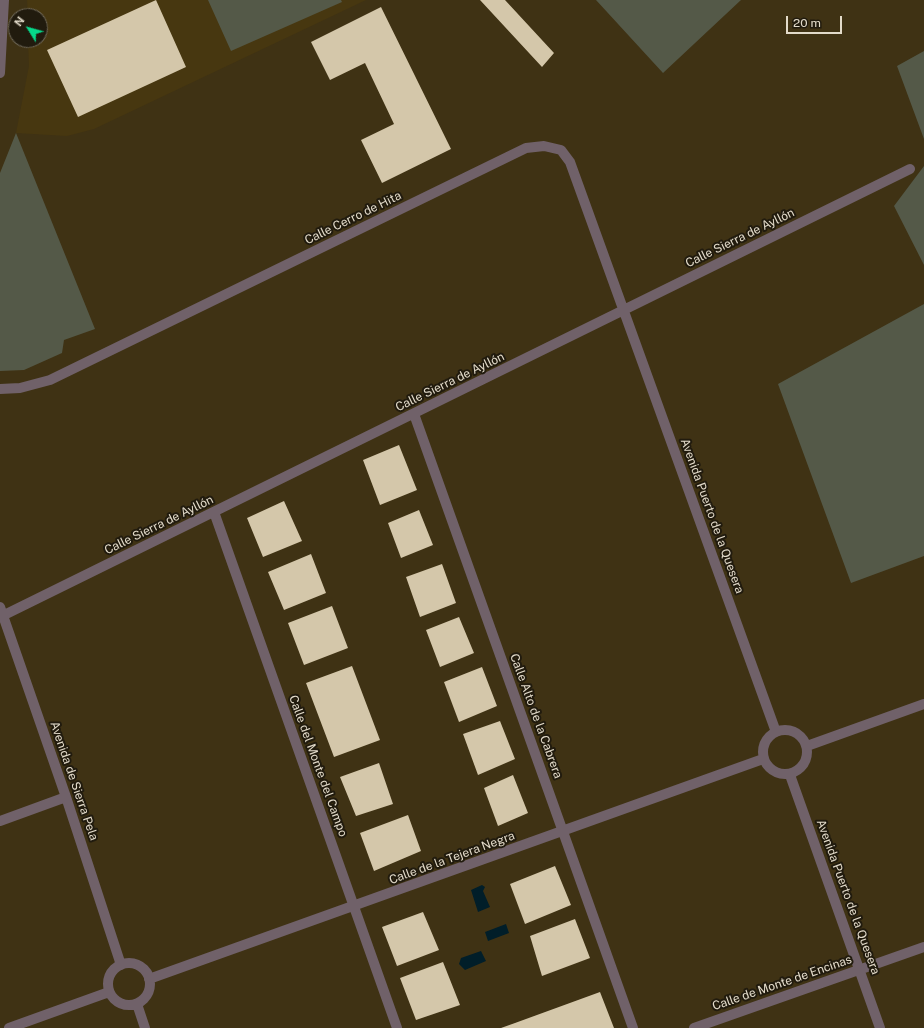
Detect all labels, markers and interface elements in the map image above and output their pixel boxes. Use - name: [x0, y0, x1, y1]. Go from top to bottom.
- north arrow: [8, 8, 48, 48]
- scale bar: [788, 8, 844, 34]
- text: N: [12, 14, 27, 28]
- text: 20 m: [793, 16, 821, 30]
- street label: Calle Cerro de Hita: [302, 188, 404, 248]
- street label: Calle Sierra de Ayllón: [683, 205, 797, 271]
- street label: Calle Sierra de Ayllón: [393, 349, 507, 415]
- street label: Avenida Puerto de la Quesera: [677, 437, 747, 595]
- street label: Calle Sierra de Ayllón: [102, 492, 216, 558]
- street label: Calle Alto de la Cabrera: [507, 652, 565, 780]
- street label: Calle del Monte del Campo: [286, 693, 350, 839]
- street label: Avenida de Sierra Pela: [47, 720, 101, 842]
- street label: Avenida Puerto de la Quesera: [813, 818, 883, 976]
- street label: Calle de la Tejera Negra: [387, 829, 517, 887]
- street label: Calle de Monte de Encinas: [710, 952, 854, 1014]

